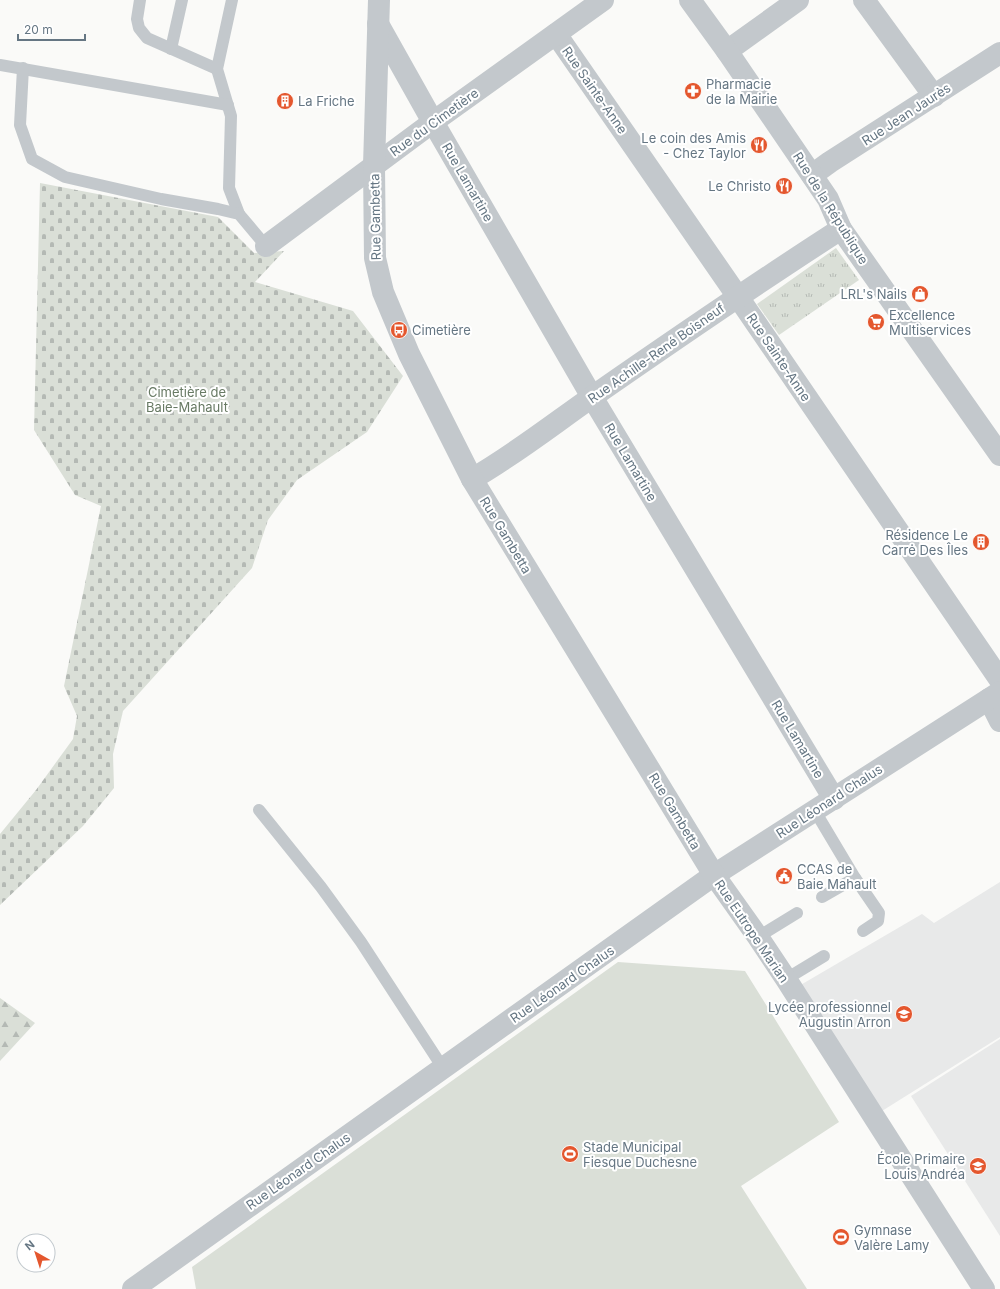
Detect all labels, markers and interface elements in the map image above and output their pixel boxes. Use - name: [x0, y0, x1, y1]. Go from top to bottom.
- scale bar: [18, 16, 85, 42]
- text: 20 m: [24, 22, 53, 37]
- street label: Rue Sainte-Anne: [559, 43, 631, 137]
- place label: Pharmacie de la Mairie: [706, 76, 777, 107]
- street label: Rue Jean Jaurès: [859, 79, 953, 149]
- pharmacy icon: Pharmacie de la Mairie: [683, 81, 703, 101]
- street label: Rue du Cimetière: [387, 85, 481, 159]
- building icon: La Friche: [275, 91, 295, 111]
- place label: La Friche: [298, 93, 355, 109]
- place label: Le coin des Amis - Chez Taylor: [641, 130, 746, 161]
- restaurant icon: Le coin des Amis - Chez Taylor: [749, 135, 769, 155]
- street label: Rue Lamartine: [439, 140, 497, 224]
- street label: Rue de la République: [790, 149, 872, 267]
- street label: Rue Gambetta: [366, 173, 384, 261]
- restaurant icon: Le Christo: [774, 176, 794, 196]
- place label: Le Christo: [708, 178, 771, 194]
- shop icon: LRL's Nails: [910, 284, 930, 304]
- place label: LRL's Nails: [840, 286, 907, 302]
- street label: Rue Achille-René Boisneuf: [585, 300, 728, 406]
- place label: Excellence Multiservices: [889, 307, 971, 338]
- street label: Rue Sainte-Anne: [744, 310, 814, 404]
- supermarket icon: Excellence Multiservices: [866, 312, 886, 332]
- bus stop icon: Cimetière: [389, 320, 409, 340]
- place label: Cimetière: [412, 322, 471, 338]
- park label: Cimetière de Baie-Mahault: [146, 384, 228, 415]
- street label: Rue Lamartine: [601, 420, 661, 504]
- street label: Rue Gambetta: [477, 494, 535, 576]
- place label: Résidence Le Carrė Des Îles: [882, 527, 968, 558]
- building icon: Résidence Le Carrė Des Îles: [971, 532, 991, 552]
- street label: Rue Lamartine: [768, 697, 828, 781]
- street label: Rue Léonard Chalus: [773, 761, 885, 841]
- street label: Rue Gambetta: [646, 770, 704, 852]
- place label: CCAS de Baie Mahault: [797, 861, 877, 892]
- public building icon: CCAS de Baie Mahault: [774, 866, 794, 886]
- street label: Rue Eutrope Marian: [712, 876, 792, 986]
- street label: Rue Léonard Chalus: [507, 942, 617, 1026]
- place label: Lycée professionnel Augustin Arron: [768, 999, 891, 1030]
- school or university icon: Lycée professionnel Augustin Arron: [894, 1004, 914, 1024]
- street label: Rue Léonard Chalus: [243, 1129, 353, 1213]
- place label: Stade Municipal Fiesque Duchesne: [583, 1139, 697, 1170]
- sports icon: Stade Municipal Fiesque Duchesne: [560, 1144, 580, 1164]
- place label: École Primaire Louis Andréa: [877, 1151, 965, 1182]
- school or university icon: École Primaire Louis Andréa: [968, 1156, 988, 1176]
- place label: Gymnase Valère Lamy: [854, 1222, 929, 1253]
- sports icon: Gymnase Valère Lamy: [831, 1227, 851, 1247]
- north arrow: [16, 1233, 56, 1273]
- text: N: [22, 1237, 37, 1253]

